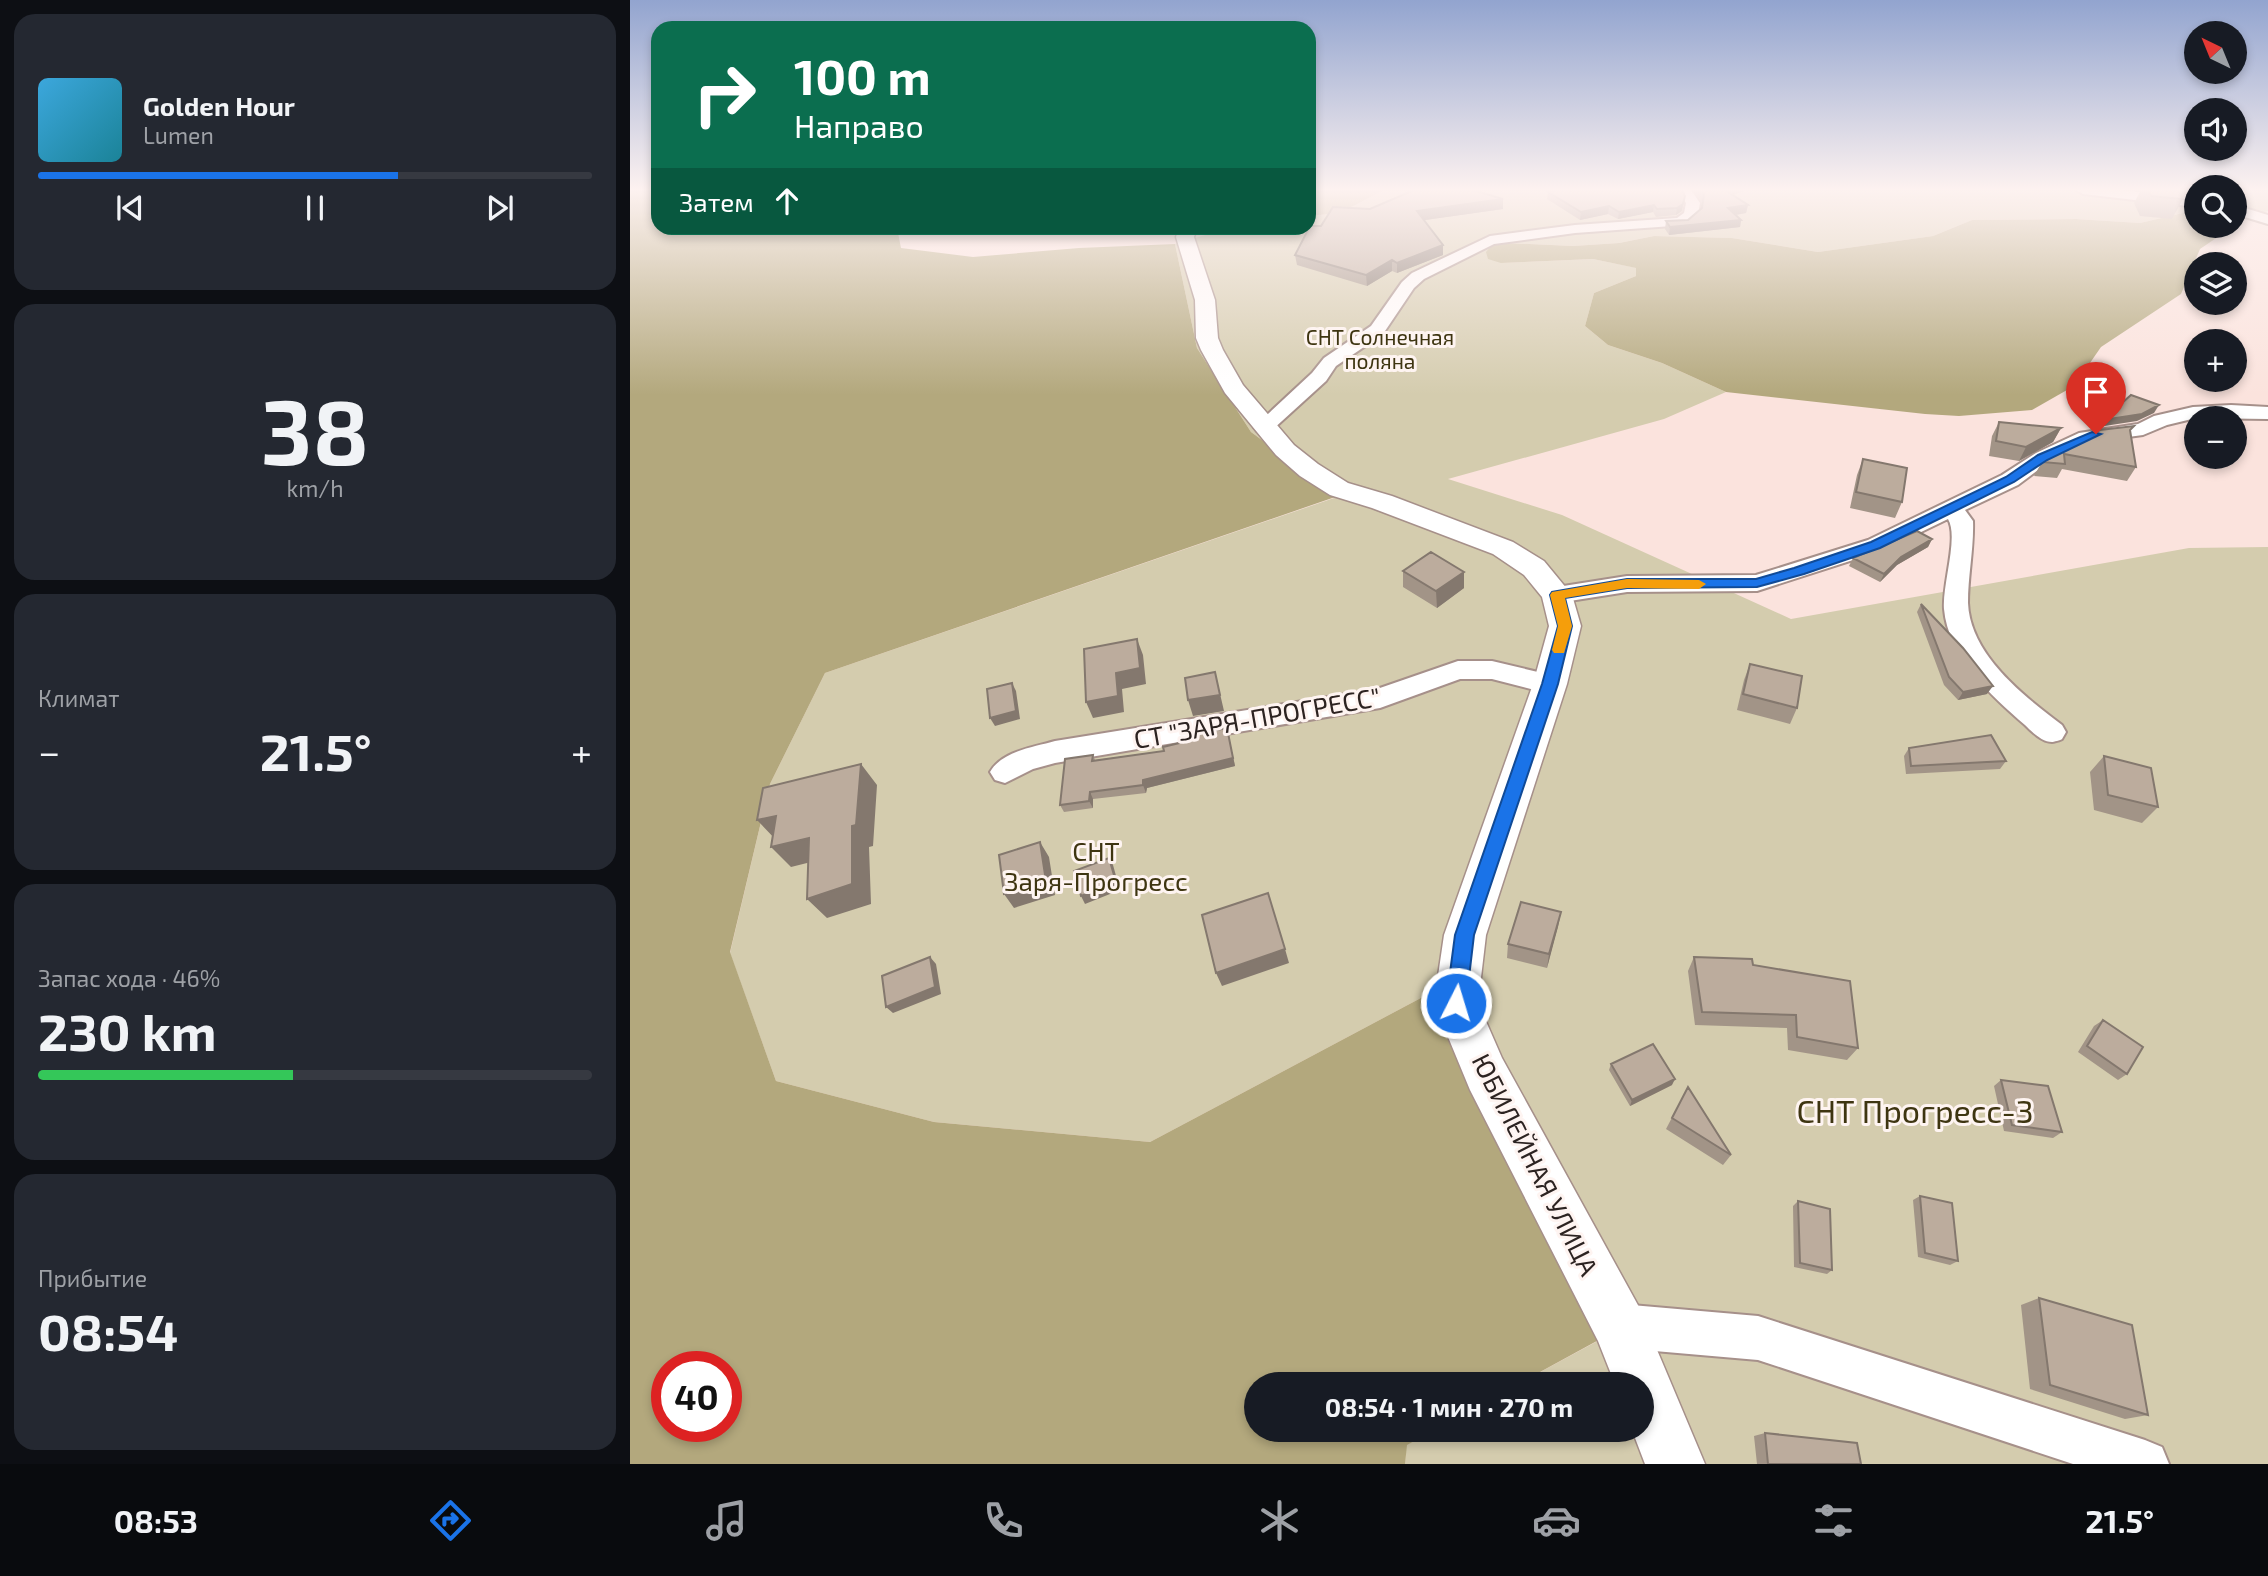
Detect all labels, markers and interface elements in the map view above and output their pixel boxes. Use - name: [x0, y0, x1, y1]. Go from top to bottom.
- north arrow: [2184, 21, 2247, 84]
- map controls: [2184, 21, 2247, 469]
- text: 100 m: [794, 46, 931, 105]
- icon: right: [679, 49, 770, 140]
- text: Golden Hour: [143, 90, 295, 121]
- button: sound: [2184, 98, 2247, 161]
- text: Направо: [794, 106, 924, 144]
- text: Lumen: [143, 121, 214, 149]
- button: search: [2184, 175, 2247, 238]
- icon: ahead: [768, 182, 806, 220]
- text: Затем: [679, 186, 754, 217]
- icon: previous: [111, 189, 149, 227]
- icon: pause: [296, 189, 334, 227]
- icon: next: [481, 189, 519, 227]
- button: layers: [2184, 252, 2247, 315]
- park label: СНТ Солнечная поляна: [1306, 324, 1454, 373]
- button: +: [2184, 329, 2247, 392]
- pin: [2066, 362, 2126, 434]
- icon: arrive: [2077, 373, 2115, 411]
- text: 38: [261, 374, 369, 483]
- button: −: [2184, 406, 2247, 469]
- text: km/h: [286, 474, 344, 502]
- street label: СТ "ЗАРЯ-ПРОГРЕСС": [1131, 680, 1383, 754]
- text: Климат: [38, 684, 119, 712]
- text: 21.5°: [260, 719, 372, 781]
- text: −: [38, 728, 60, 774]
- text: +: [571, 728, 592, 774]
- park label: СНТ Заря-Прогресс: [1004, 835, 1188, 896]
- text: Запас хода · 46%: [38, 964, 220, 992]
- position arrow: [1419, 966, 1493, 1040]
- text: 230 km: [38, 999, 217, 1061]
- street label: ЮБИЛЕЙНАЯ УЛИЦА: [1467, 1048, 1605, 1280]
- park label: СНТ Прогресс-3: [1796, 1091, 2034, 1129]
- text: Прибытие: [38, 1264, 147, 1292]
- text: 08:54: [38, 1299, 178, 1361]
- speed limit sign: 40: [651, 1351, 742, 1442]
- text: 08:54 · 1 мин · 270 m: [1325, 1391, 1573, 1422]
- icon: directions: [426, 1496, 475, 1545]
- icon: music: [702, 1496, 751, 1545]
- icon: phone: [979, 1496, 1028, 1545]
- icon: climate: [1255, 1496, 1304, 1545]
- icon: car: [1532, 1496, 1581, 1545]
- icon: filters: [1809, 1496, 1858, 1545]
- text: 08:53: [114, 1501, 198, 1539]
- text: 21.5°: [2085, 1501, 2154, 1539]

